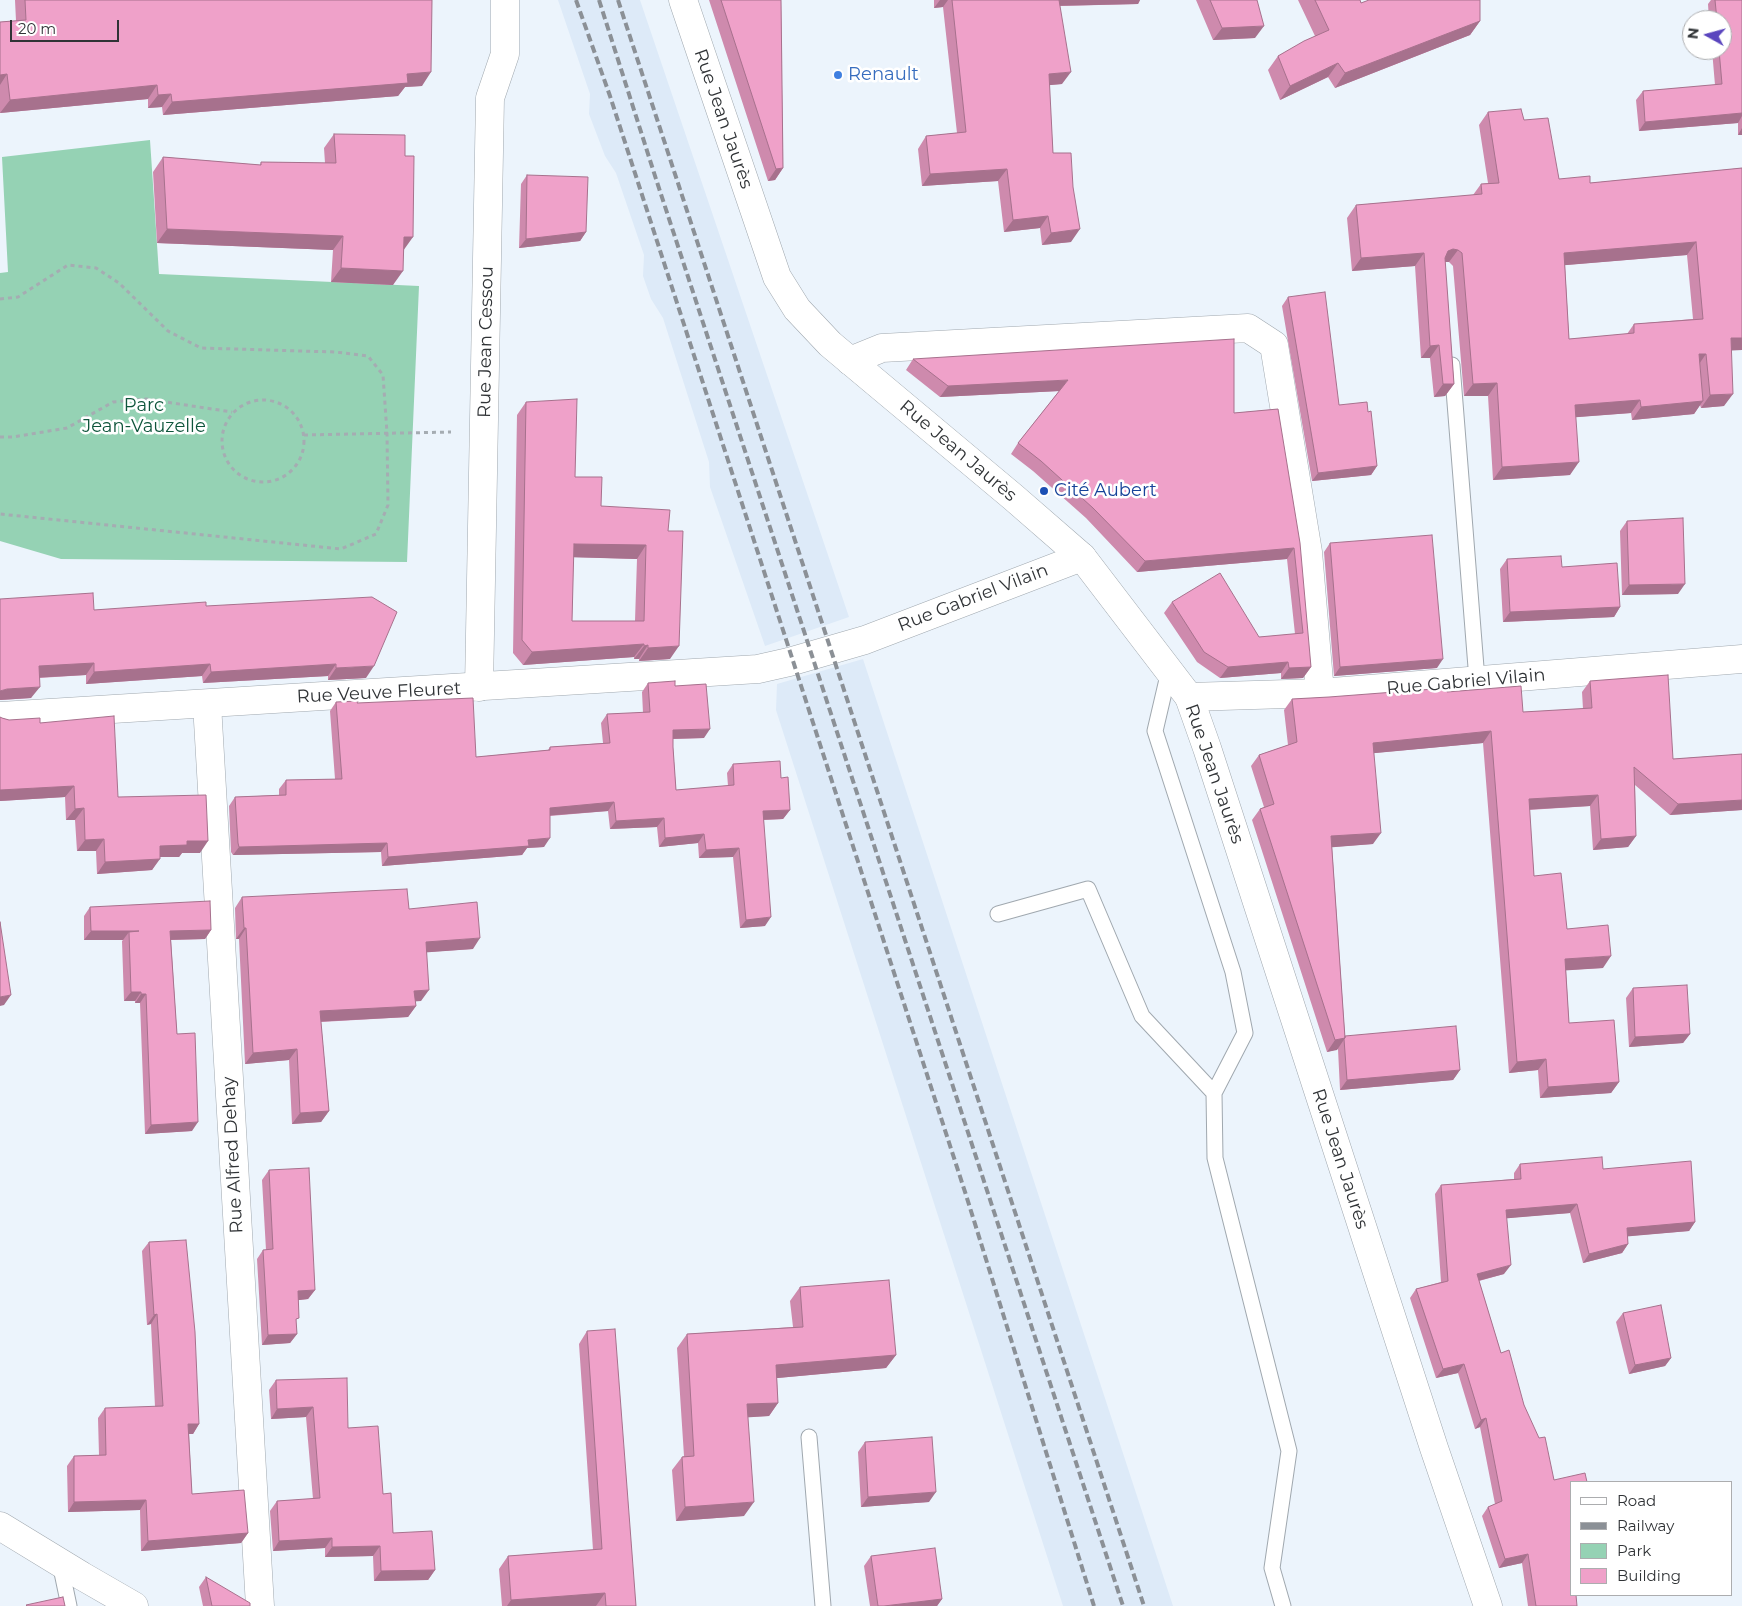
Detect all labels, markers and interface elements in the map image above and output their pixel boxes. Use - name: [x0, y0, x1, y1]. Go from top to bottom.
- scale bar: [12, 10, 121, 42]
- north arrow: [1682, 10, 1732, 60]
- text: 20 m: [18, 19, 56, 38]
- text: N: [1683, 27, 1703, 40]
- street label: Rue Jean Jaurès: [689, 46, 757, 192]
- place label: Renault: [848, 64, 919, 86]
- marker: Renault: [832, 69, 844, 81]
- street label: Rue Jean Cessou: [474, 266, 498, 418]
- park label: Parc Jean-Vauzelle: [82, 395, 206, 438]
- street label: Rue Jean Jaurès: [895, 396, 1021, 506]
- place label: Cité Aubert: [1054, 480, 1157, 502]
- marker: Cité Aubert: [1038, 485, 1050, 497]
- street label: Rue Gabriel Vilain: [895, 559, 1051, 637]
- street label: Rue Gabriel Vilain: [1386, 664, 1546, 700]
- street label: Rue Veuve Fleuret: [296, 678, 462, 708]
- street label: Rue Jean Jaurès: [1180, 701, 1248, 847]
- street label: Rue Alfred Dehay: [218, 1076, 248, 1234]
- street label: Rue Jean Jaurès: [1307, 1086, 1373, 1232]
- legend: [1570, 1481, 1732, 1596]
- text: Road: [1617, 1491, 1656, 1510]
- text: Railway: [1617, 1516, 1674, 1535]
- text: Park: [1617, 1541, 1651, 1560]
- text: Building: [1617, 1566, 1681, 1585]

